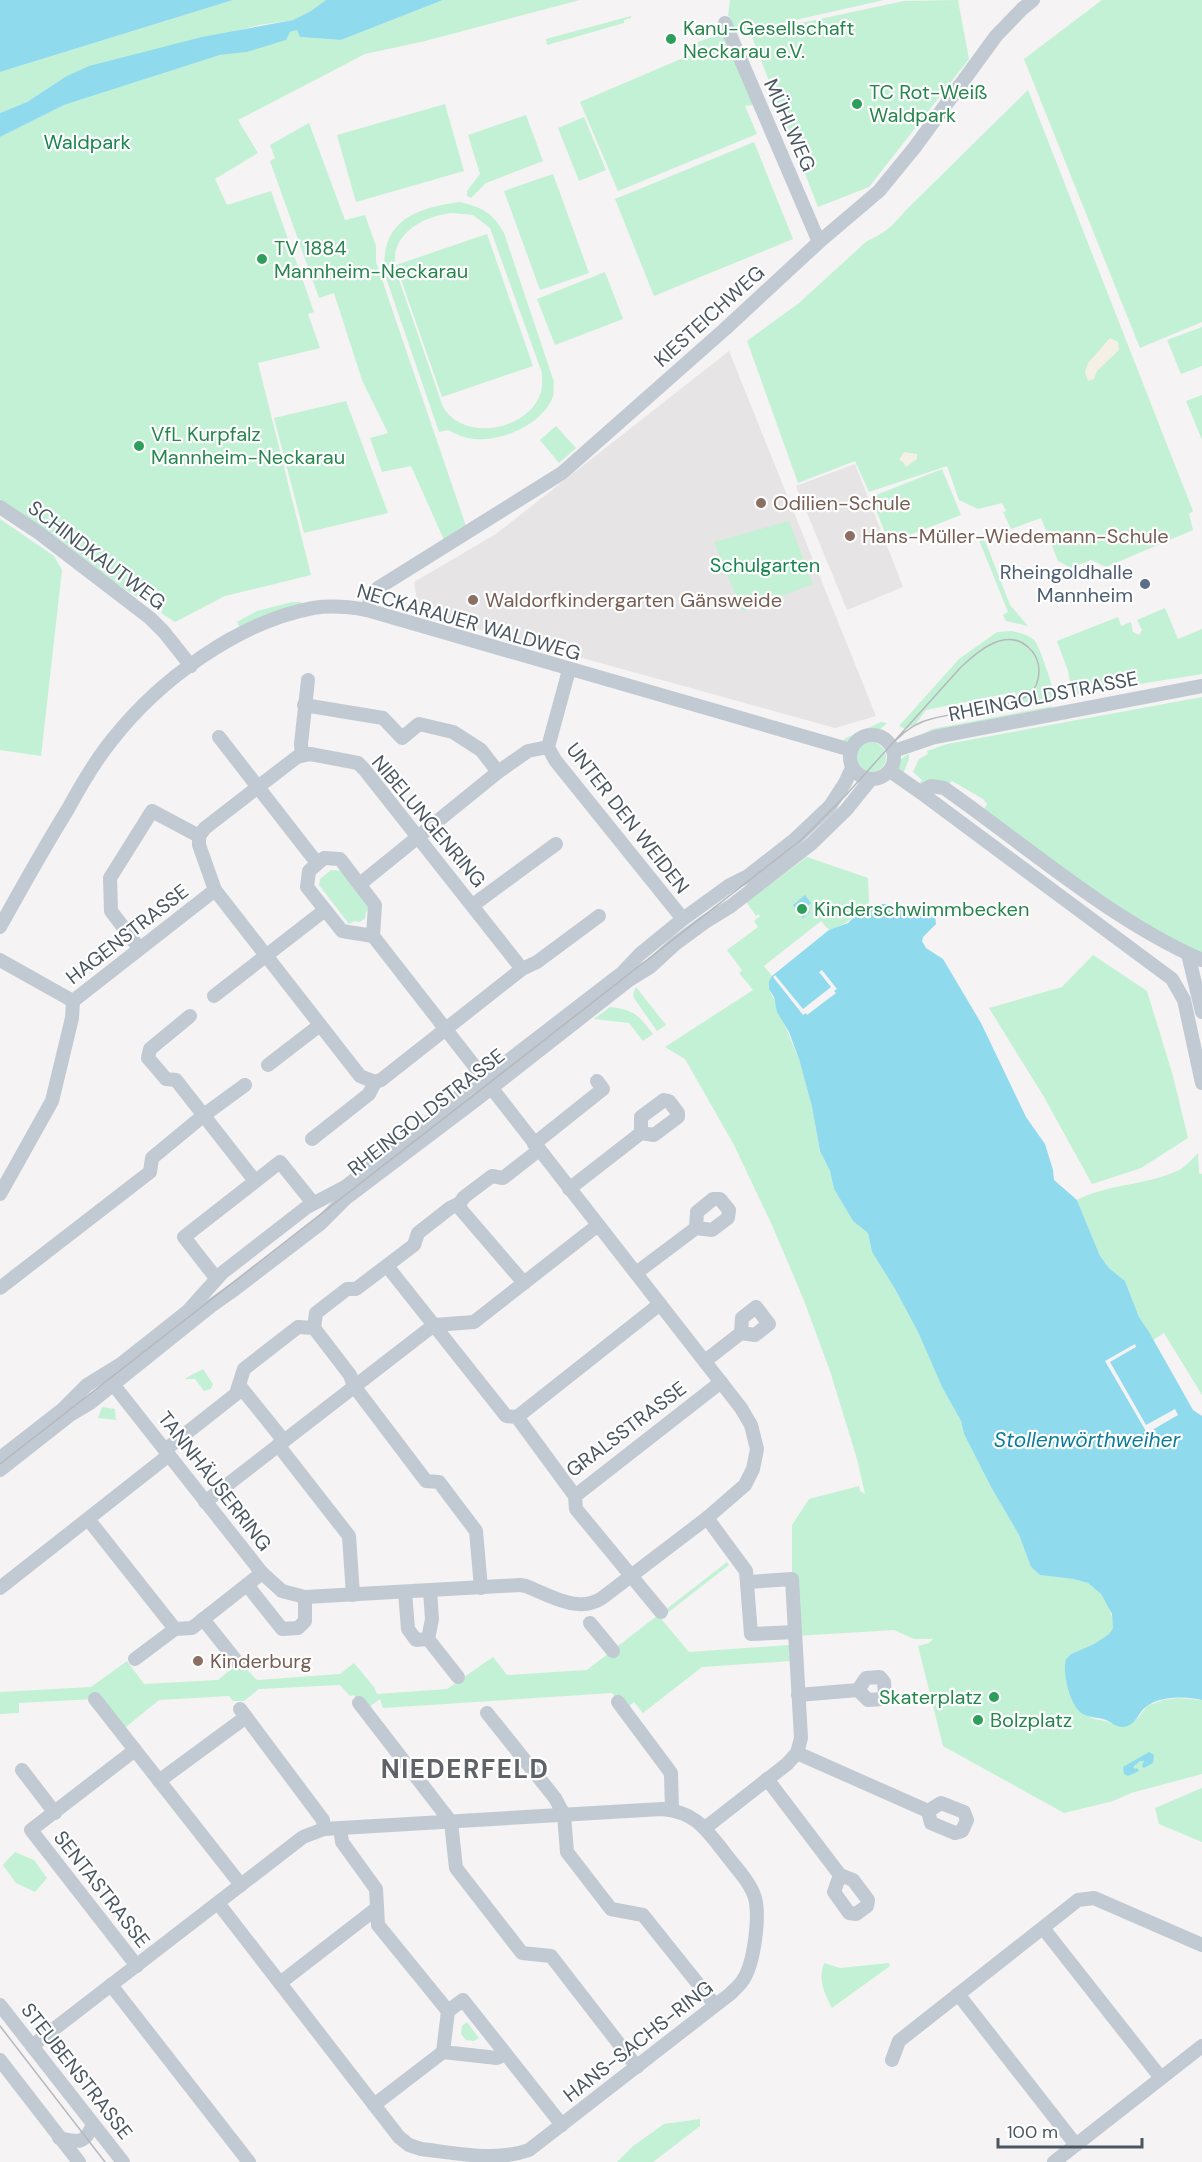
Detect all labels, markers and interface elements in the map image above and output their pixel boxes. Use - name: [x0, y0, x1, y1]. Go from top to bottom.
- place label: Kanu-Gesellschaft Neckarau e.V.: [683, 15, 854, 64]
- marker: Kanu-Gesellschaft Neckarau e.V.: [664, 32, 678, 46]
- street label: MÜHLWEG: [758, 75, 822, 175]
- place label: TC Rot-Weiß Waldpark: [869, 79, 987, 128]
- marker: TC Rot-Weiß Waldpark: [850, 97, 864, 111]
- park label: Waldpark: [43, 129, 131, 155]
- place label: TV 1884 Mannheim-Neckarau: [274, 235, 468, 284]
- marker: TV 1884 Mannheim-Neckarau: [255, 252, 269, 266]
- street label: KIESTEICHWEG: [648, 260, 770, 372]
- place label: VfL Kurpfalz Mannheim-Neckarau: [151, 421, 345, 470]
- marker: VfL Kurpfalz Mannheim-Neckarau: [132, 439, 146, 453]
- place label: Odilien-Schule: [773, 490, 911, 516]
- street label: SCHINDKAUTWEG: [23, 495, 171, 615]
- marker: Odilien-Schule: [754, 496, 768, 510]
- place label: Hans-Müller-Wiedemann-Schule: [862, 523, 1169, 549]
- marker: Hans-Müller-Wiedemann-Schule: [843, 529, 857, 543]
- park label: Schulgarten: [710, 552, 820, 578]
- place label: Rheingoldhalle Mannheim: [1000, 559, 1133, 608]
- marker: Rheingoldhalle Mannheim: [1138, 577, 1152, 591]
- street label: NECKARAUER WALDWEG: [354, 578, 584, 666]
- place label: Waldorfkindergarten Gänsweide: [485, 587, 782, 613]
- marker: Waldorfkindergarten Gänsweide: [466, 593, 480, 607]
- street label: RHEINGOLDSTRASSE: [946, 665, 1140, 727]
- street label: UNTER DEN WEIDEN: [561, 737, 695, 899]
- street label: NIBELUNGENRING: [366, 750, 492, 892]
- street label: HAGENSTRASSE: [60, 878, 194, 990]
- place label: Kinderschwimmbecken: [814, 896, 1029, 922]
- marker: Kinderschwimmbecken: [795, 902, 809, 916]
- street label: RHEINGOLDSTRASSE: [342, 1043, 510, 1181]
- street label: GRALSSTRASSE: [561, 1375, 691, 1483]
- street label: TANNHÄUSERRING: [152, 1406, 278, 1556]
- water label: Stollenwörthweiher: [994, 1426, 1182, 1454]
- place label: Kinderburg: [210, 1648, 312, 1674]
- marker: Kinderburg: [191, 1654, 205, 1668]
- place label: Skaterplatz: [879, 1684, 982, 1710]
- marker: Skaterplatz: [987, 1690, 1001, 1704]
- place label: Bolzplatz: [990, 1707, 1072, 1733]
- marker: Bolzplatz: [971, 1713, 985, 1727]
- district label: NIEDERFELD: [381, 1752, 549, 1786]
- street label: SENTASTRASSE: [48, 1825, 156, 1953]
- street label: HANS-SACHS-RING: [558, 1974, 718, 2108]
- street label: STEUBENSTRASSE: [16, 1998, 138, 2144]
- scale bar: [998, 2111, 1142, 2149]
- text: 100 m: [1007, 2120, 1058, 2144]

